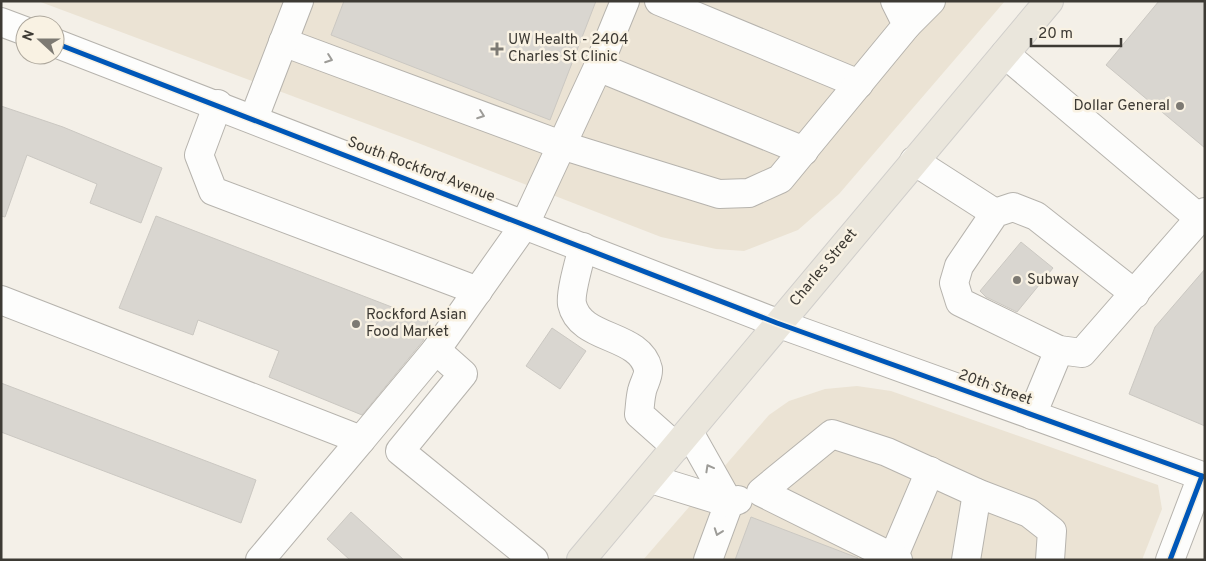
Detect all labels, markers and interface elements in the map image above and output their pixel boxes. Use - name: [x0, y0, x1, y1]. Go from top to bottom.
- north arrow: [15, 15, 65, 65]
- scale bar: [1031, 15, 1121, 47]
- text: 20 m: [1038, 25, 1073, 44]
- text: N: [20, 28, 39, 44]
- place label: UW Health - 2404 Charles St Clinic: [508, 31, 629, 67]
- marker: UW Health - 2404 Charles St Clinic: [490, 42, 504, 56]
- one-way arrow: [324, 53, 333, 63]
- place label: Dollar General: [1073, 97, 1170, 116]
- marker: Dollar General: [1174, 100, 1186, 112]
- one-way arrow: [477, 109, 485, 119]
- street label: South Rockford Avenue: [345, 133, 497, 207]
- street label: Charles Street: [786, 225, 862, 311]
- place label: Subway: [1027, 271, 1079, 290]
- marker: Subway: [1011, 274, 1023, 286]
- place label: Rockford Asian Food Market: [366, 306, 467, 342]
- marker: Rockford Asian Food Market: [350, 318, 362, 330]
- street label: 20th Street: [955, 366, 1035, 410]
- one-way arrow: [705, 464, 715, 473]
- one-way arrow: [714, 527, 724, 536]

